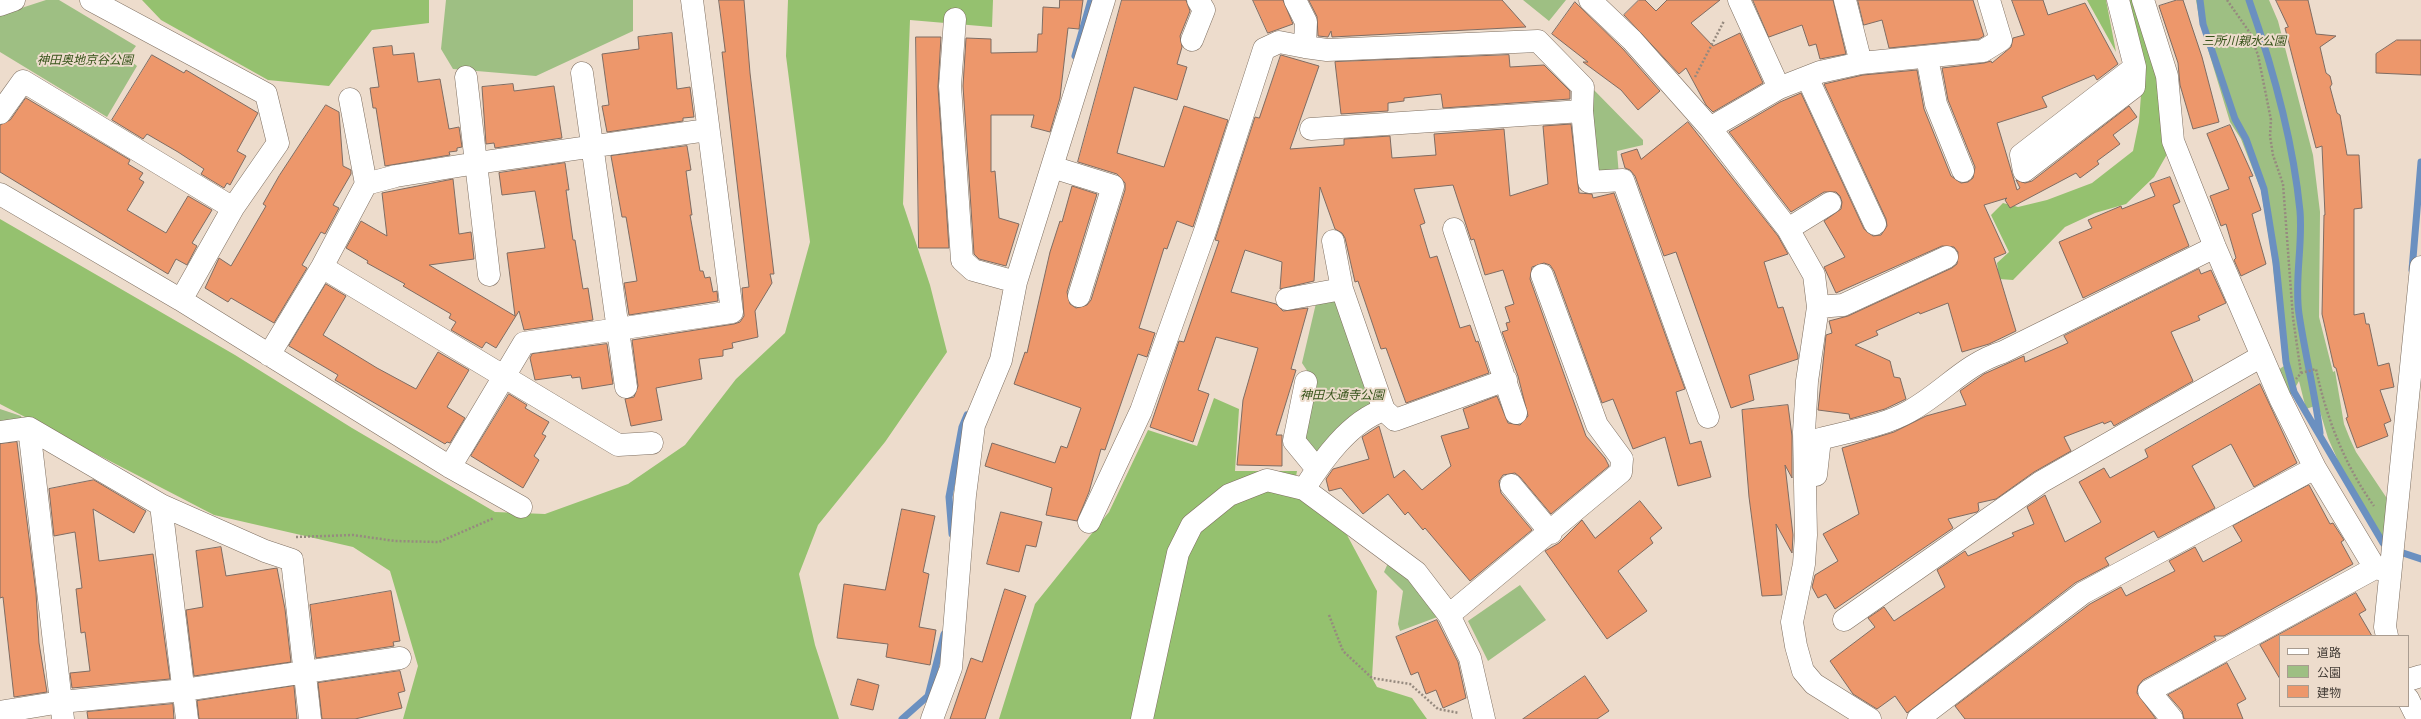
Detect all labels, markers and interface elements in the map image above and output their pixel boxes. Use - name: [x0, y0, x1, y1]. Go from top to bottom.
- park label: 三所川親水公園: [2202, 33, 2286, 47]
- park label: 神田奥地京谷公園: [37, 52, 133, 66]
- park label: 神田大通寺公園: [1300, 387, 1384, 401]
- legend: [2279, 635, 2409, 707]
- text: 道路: [2317, 643, 2341, 660]
- text: 公園: [2317, 663, 2341, 680]
- text: 建物: [2317, 683, 2341, 700]

